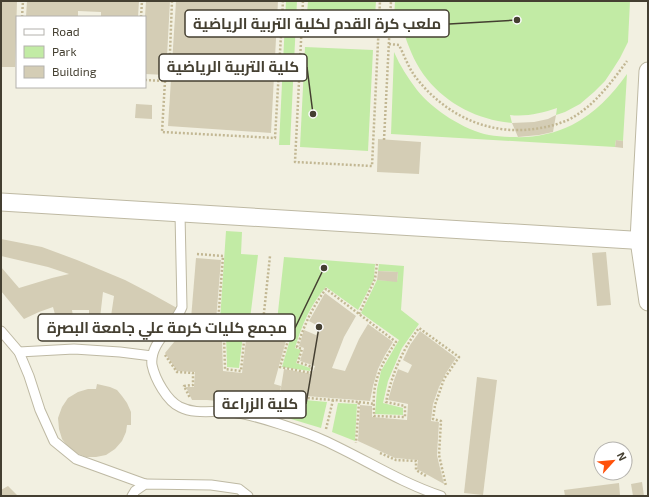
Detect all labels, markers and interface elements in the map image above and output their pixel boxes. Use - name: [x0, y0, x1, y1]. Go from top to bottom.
- callout: ملعب كرة القدم لكلية التربية الرياضية: [185, 10, 449, 37]
- text: ملعب كرة القدم لكلية التربية الرياضية: [193, 14, 441, 34]
- legend: [16, 16, 146, 88]
- text: Road: [52, 24, 80, 38]
- text: Park: [52, 44, 77, 58]
- callout: كلية التربية الرياضية: [159, 54, 307, 81]
- text: كلية التربية الرياضية: [167, 57, 299, 76]
- text: Building: [52, 64, 97, 78]
- callout: مجمع كليات كرمة علي جامعة البصرة: [38, 314, 295, 341]
- text: مجمع كليات كرمة علي جامعة البصرة: [47, 318, 287, 340]
- callout: كلية الزراعة: [214, 391, 306, 418]
- text: كلية الزراعة: [222, 394, 298, 413]
- north arrow: [593, 441, 633, 481]
- text: N: [615, 450, 630, 463]

